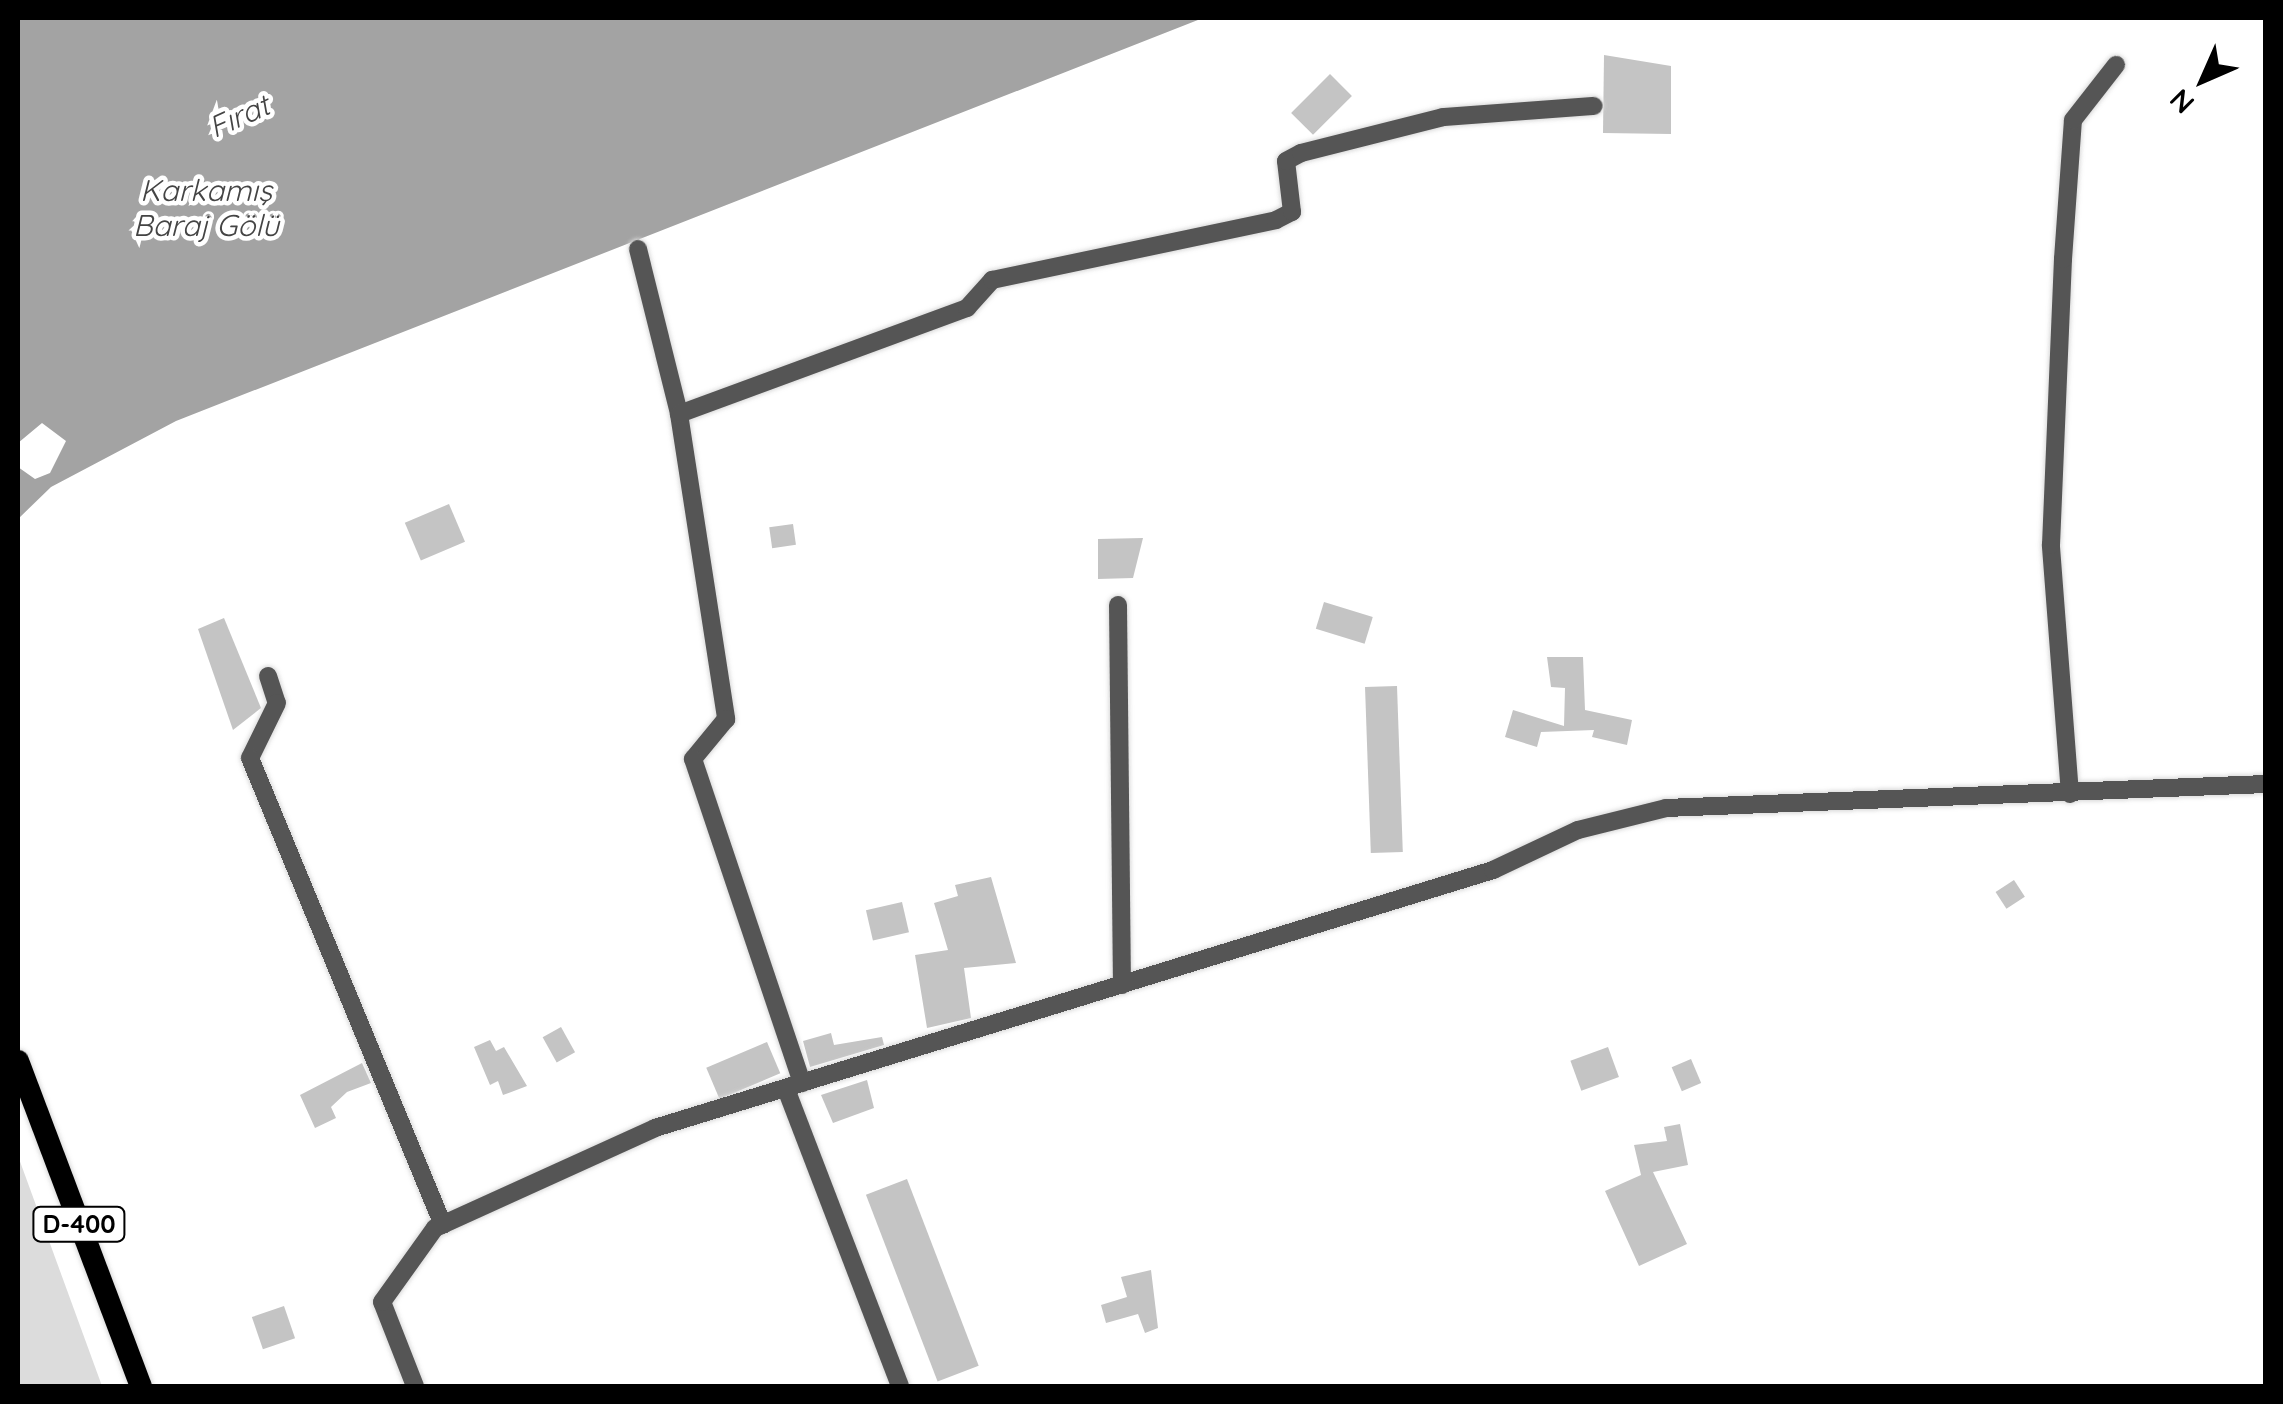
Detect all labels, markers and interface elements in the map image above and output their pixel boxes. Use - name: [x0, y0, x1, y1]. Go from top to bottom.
- north arrow: [2153, 30, 2253, 130]
- text: N: [2162, 82, 2201, 121]
- water label: Fırat: [203, 87, 275, 145]
- water label: Karkamış Baraj Gölü: [133, 172, 279, 242]
- road number: D-400: [32, 1204, 126, 1244]

